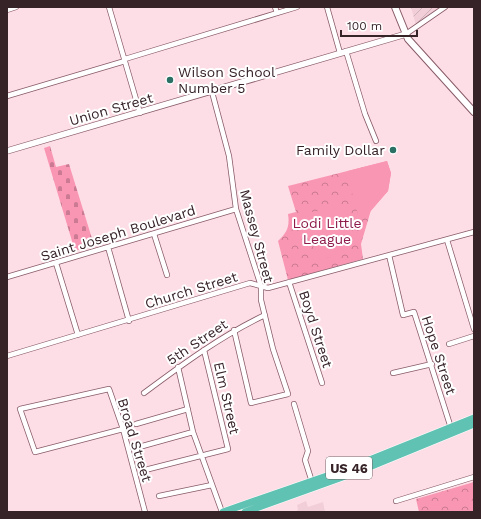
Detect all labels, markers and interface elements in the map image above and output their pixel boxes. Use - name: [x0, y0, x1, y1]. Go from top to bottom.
- scale bar: [341, 12, 417, 38]
- text: 100 m: [347, 19, 382, 33]
- place label: Wilson School Number 5: [178, 64, 276, 96]
- marker: Wilson School Number 5: [165, 75, 175, 85]
- street label: Union Street: [67, 89, 155, 129]
- place label: Family Dollar: [296, 142, 385, 158]
- marker: Family Dollar: [388, 145, 398, 155]
- street label: Massey Street: [237, 188, 277, 285]
- street label: Saint Joseph Boulevard: [39, 202, 197, 264]
- park label: Lodi Little League: [292, 215, 362, 247]
- street label: Church Street: [143, 268, 239, 312]
- street label: Boyd Street: [296, 288, 336, 370]
- street label: Hope Street: [419, 313, 459, 397]
- street label: 5th Street: [164, 316, 230, 368]
- street label: Elm Street: [211, 360, 243, 436]
- street label: Broad Street: [115, 396, 155, 484]
- road number: US 46: [326, 457, 372, 479]

